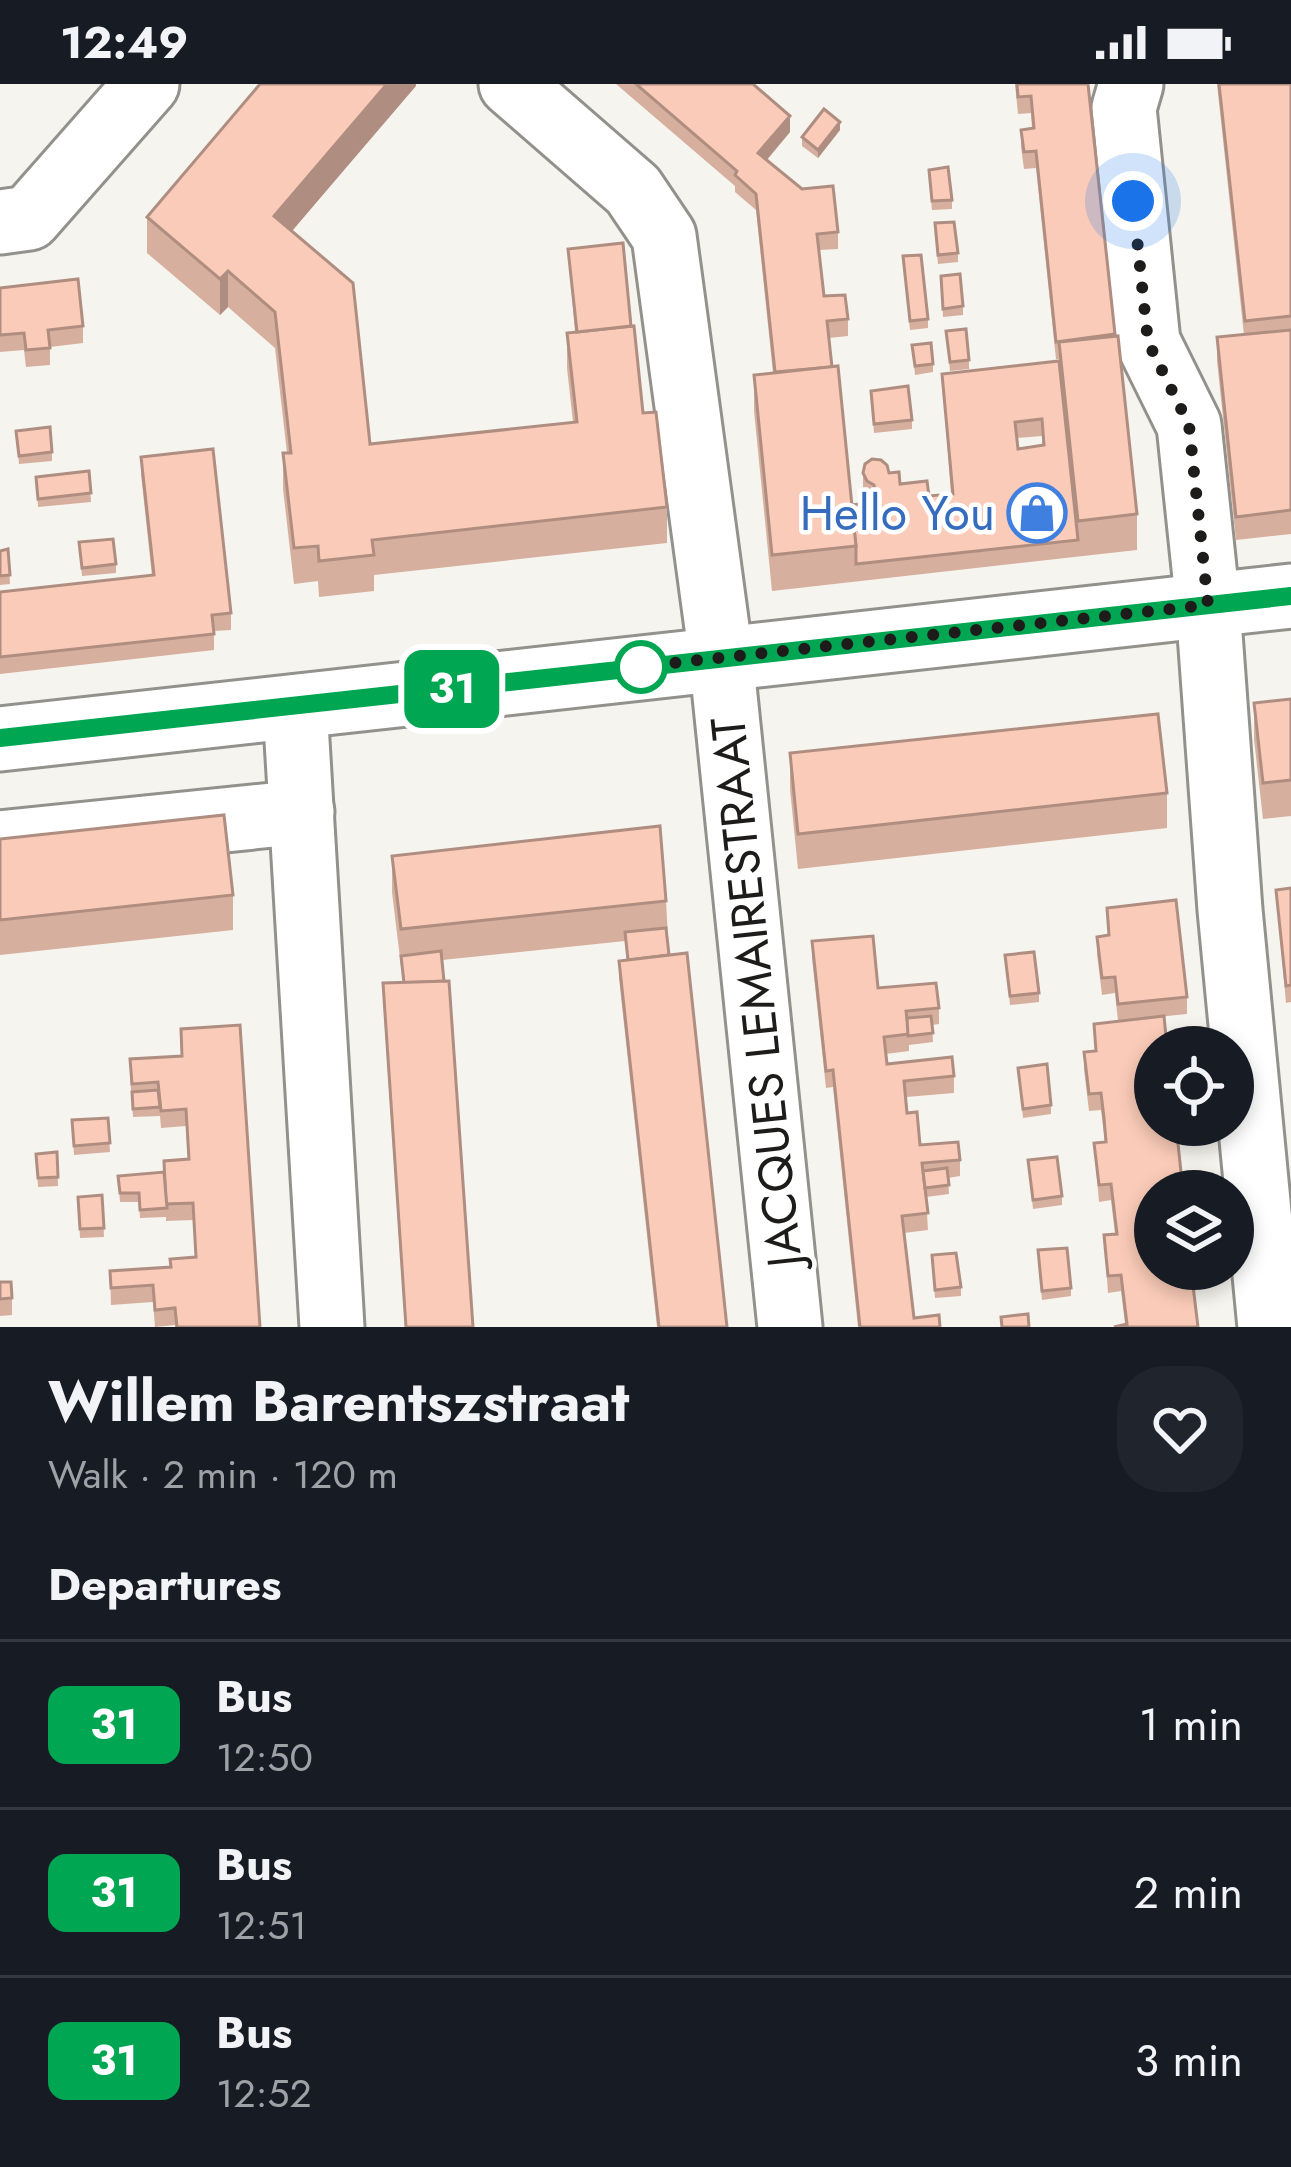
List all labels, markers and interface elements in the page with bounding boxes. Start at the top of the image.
text: 12:49 [60,10,188,75]
your location [1103,171,1163,231]
place label: Hello You [800,479,995,548]
shop icon: Hello You [1006,482,1068,544]
unlabelled marker [616,642,666,692]
line badge: 31 [398,650,506,728]
text: 31 [428,658,476,719]
street label: JACQUES LEMAIRESTRAAT [693,714,820,1276]
map controls [1134,1026,1254,1290]
button: locate [1134,1026,1254,1146]
button: layers [1134,1170,1254,1290]
text: Willem Barentszstraat [48,1360,629,1442]
button: heart [1117,1366,1243,1492]
text: Walk · 2 min · 120 m [48,1446,398,1503]
text: Departures [48,1552,282,1617]
text: Bus [216,1664,292,1729]
text: 1 min [1139,1692,1243,1757]
text: 31 [90,1694,138,1755]
text: 12:50 [216,1729,313,1786]
text: Bus [216,1832,292,1897]
text: 2 min [1133,1860,1243,1925]
text: 31 [90,1862,138,1923]
text: 12:51 [216,1897,307,1954]
text: Bus [216,2000,292,2065]
text: 3 min [1135,2028,1243,2093]
text: 31 [90,2030,138,2091]
text: 12:52 [216,2065,312,2122]

